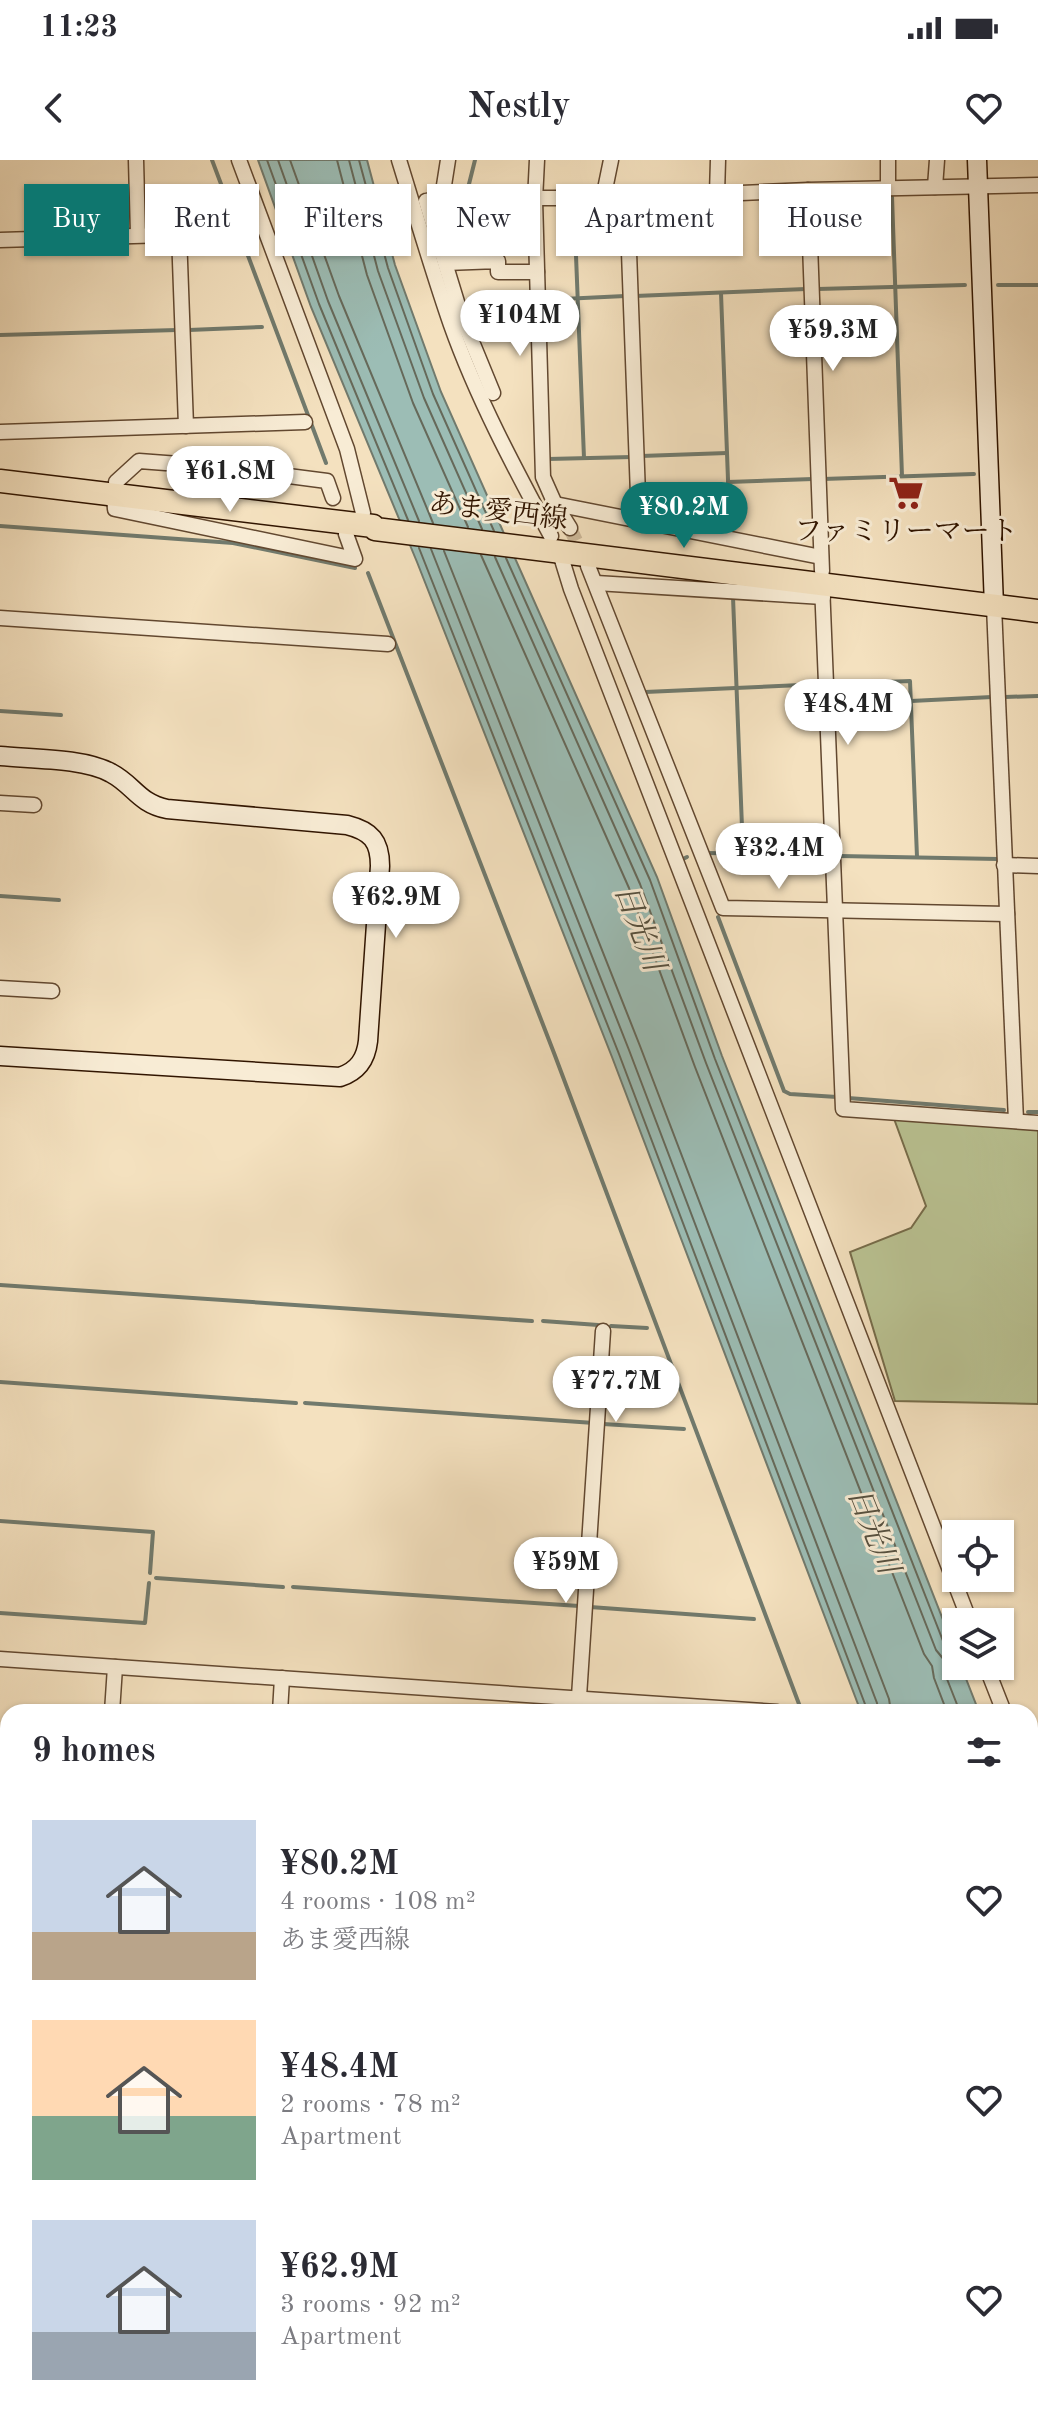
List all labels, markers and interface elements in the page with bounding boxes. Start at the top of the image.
text: 11:23 [40,13,118,43]
icon: back [32,86,76,130]
icon: heart [962,86,1006,130]
text: Nestly [467,90,571,126]
chip: Buy [24,184,129,256]
chip: Rent [145,184,259,256]
chip: Filters [275,184,411,256]
chip: New [427,184,540,256]
chip: Apartment [556,184,743,256]
chip: House [759,184,891,256]
pin: ¥104M [464,290,576,358]
text: ¥104M [478,303,562,329]
pin: ¥59.3M [768,305,898,373]
text: ¥59.3M [788,318,878,344]
pin: ¥61.8M [165,446,295,514]
text: ¥61.8M [185,459,275,485]
supermarket icon: ファミリーマート [887,474,925,512]
pin: ¥80.2M [619,482,749,550]
street label: あま愛西線 [427,488,570,535]
text: ¥80.2M [639,495,729,521]
place label: ファミリーマート [794,518,1018,547]
pin: ¥48.4M [783,679,913,747]
text: ¥48.4M [803,692,893,718]
pin: ¥32.4M [714,823,844,891]
text: ¥32.4M [734,836,824,862]
pin: ¥62.9M [331,872,461,940]
water label: 日光川 [608,880,672,978]
text: ¥62.9M [351,885,441,911]
pin: ¥77.7M [551,1356,681,1424]
text: ¥77.7M [571,1369,661,1395]
water label: 日光川 [841,1483,907,1581]
map controls [942,1520,1014,1680]
button: locate [942,1520,1014,1592]
pin: ¥59M [519,1537,613,1605]
text: ¥59M [532,1550,600,1576]
button: layers [942,1608,1014,1680]
icon: filters [962,1730,1006,1774]
text: 9 homes [32,1735,155,1769]
text: ¥80.2M [280,1848,399,1882]
icon: home [96,1852,192,1948]
icon: heart [962,1878,1006,1922]
text: 4 rooms · 108 m² [280,1889,476,1915]
text: あま愛西線 [280,1928,410,1954]
text: ¥48.4M [280,2051,399,2085]
icon: home [96,2052,192,2148]
icon: heart [962,2078,1006,2122]
text: 2 rooms · 78 m² [280,2092,461,2118]
text: Apartment [280,2124,402,2150]
text: ¥62.9M [280,2251,399,2285]
icon: home [96,2252,192,2348]
icon: heart [962,2278,1006,2322]
text: 3 rooms · 92 m² [280,2292,461,2318]
text: Apartment [280,2324,402,2350]

